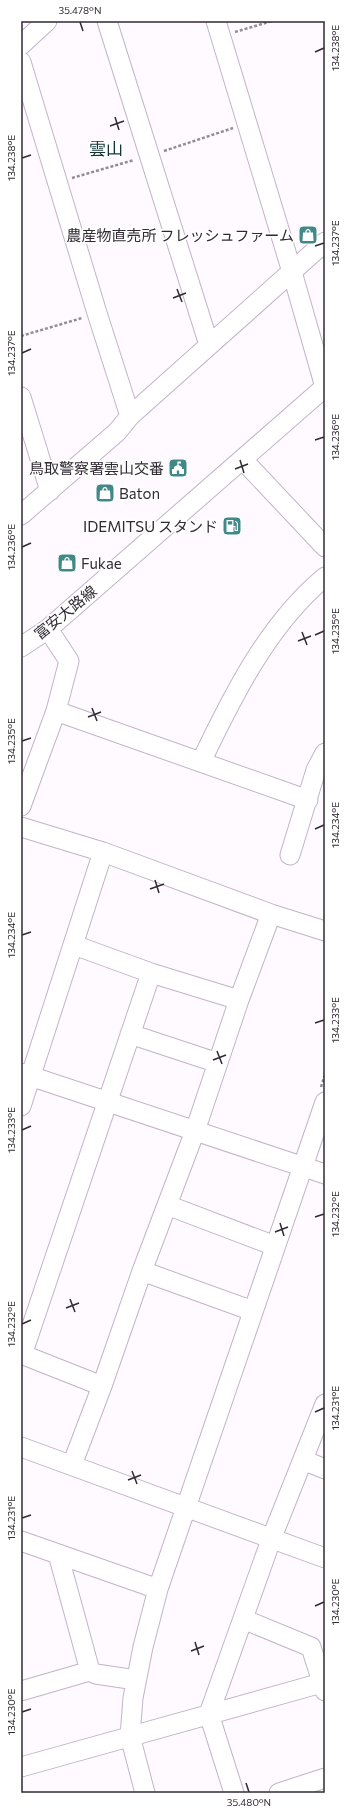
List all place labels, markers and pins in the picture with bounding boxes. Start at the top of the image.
shop icon: 農産物直売所 フレッシュファーム [297,224,319,246]
place label: 農産物直売所 フレッシュファーム [67,226,294,244]
public building icon: 鳥取警察署雲山交番 [167,457,189,479]
place label: 鳥取警察署雲山交番 [29,459,164,477]
shop icon: Baton [94,482,116,504]
place label: Baton [119,484,160,502]
fuel station icon: IDEMITSU スタンド [221,515,243,537]
place label: IDEMITSU スタンド [83,517,218,535]
shop icon: Fukae [56,552,78,574]
place label: Fukae [81,554,122,572]

